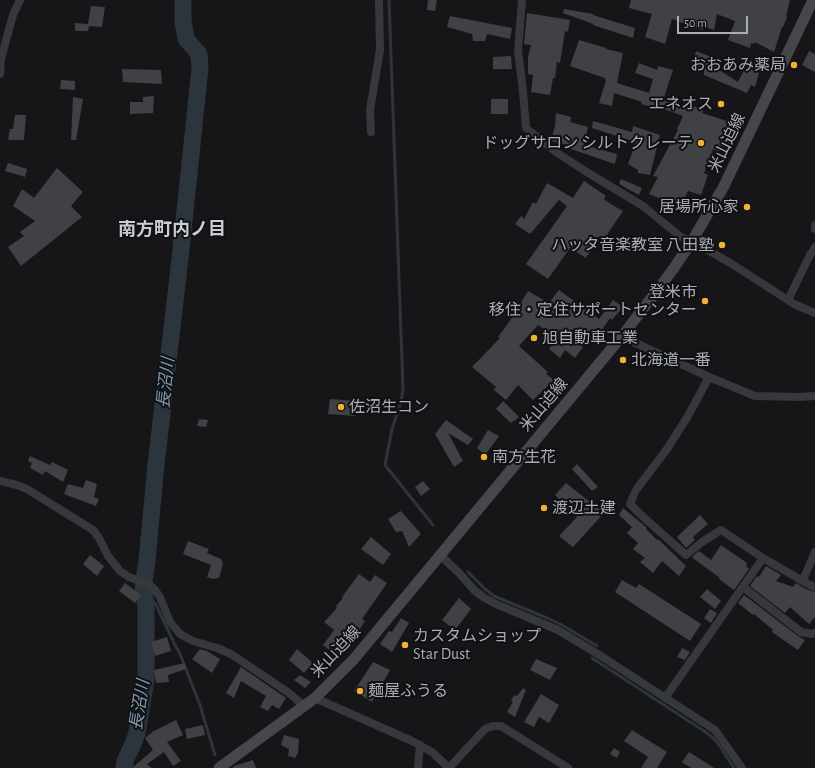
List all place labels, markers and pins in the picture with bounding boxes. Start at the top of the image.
place label: おおあみ薬局 [690,55,786,75]
marker: おおあみ薬局 [789,60,799,70]
place label: エネオス [649,94,713,114]
marker: エネオス [716,99,726,109]
place label: ドッグサロン シルトクレーテ [482,133,693,153]
marker: ドッグサロン シルトクレーテ [696,138,706,148]
place label: 居場所心家 [659,197,739,217]
marker: 居場所心家 [742,202,752,212]
place label: ハッタ音楽教室 八田塾 [551,235,714,255]
marker: ハッタ音楽教室 八田塾 [717,240,727,250]
place label: 登米市 移住・定住サポートセンター [489,282,697,320]
marker: 登米市 移住・定住サポートセンター [700,296,710,306]
place label: 旭自動車工業 [542,328,638,348]
marker: 旭自動車工業 [529,333,539,343]
place label: 北海道一番 [631,350,711,370]
marker: 北海道一番 [618,355,628,365]
place label: 佐沼生コン [349,397,429,417]
marker: 佐沼生コン [336,402,346,412]
place label: 南方生花 [492,447,556,467]
marker: 南方生花 [479,452,489,462]
place label: 渡辺土建 [552,498,616,518]
marker: 渡辺土建 [539,503,549,513]
place label: カスタムショップ Star Dust [413,626,541,664]
marker: カスタムショップ Star Dust [400,640,410,650]
place label: 麺屋ふうる [368,681,448,701]
marker: 麺屋ふうる [355,686,365,696]

